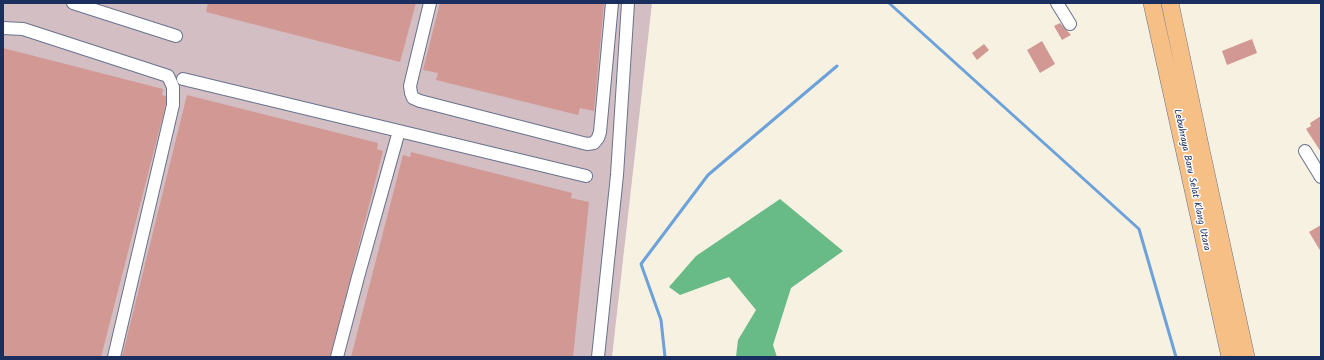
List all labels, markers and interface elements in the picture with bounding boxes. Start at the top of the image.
street label: Lebuhraya Baru Selat Klang Utara [1170,108,1212,252]

